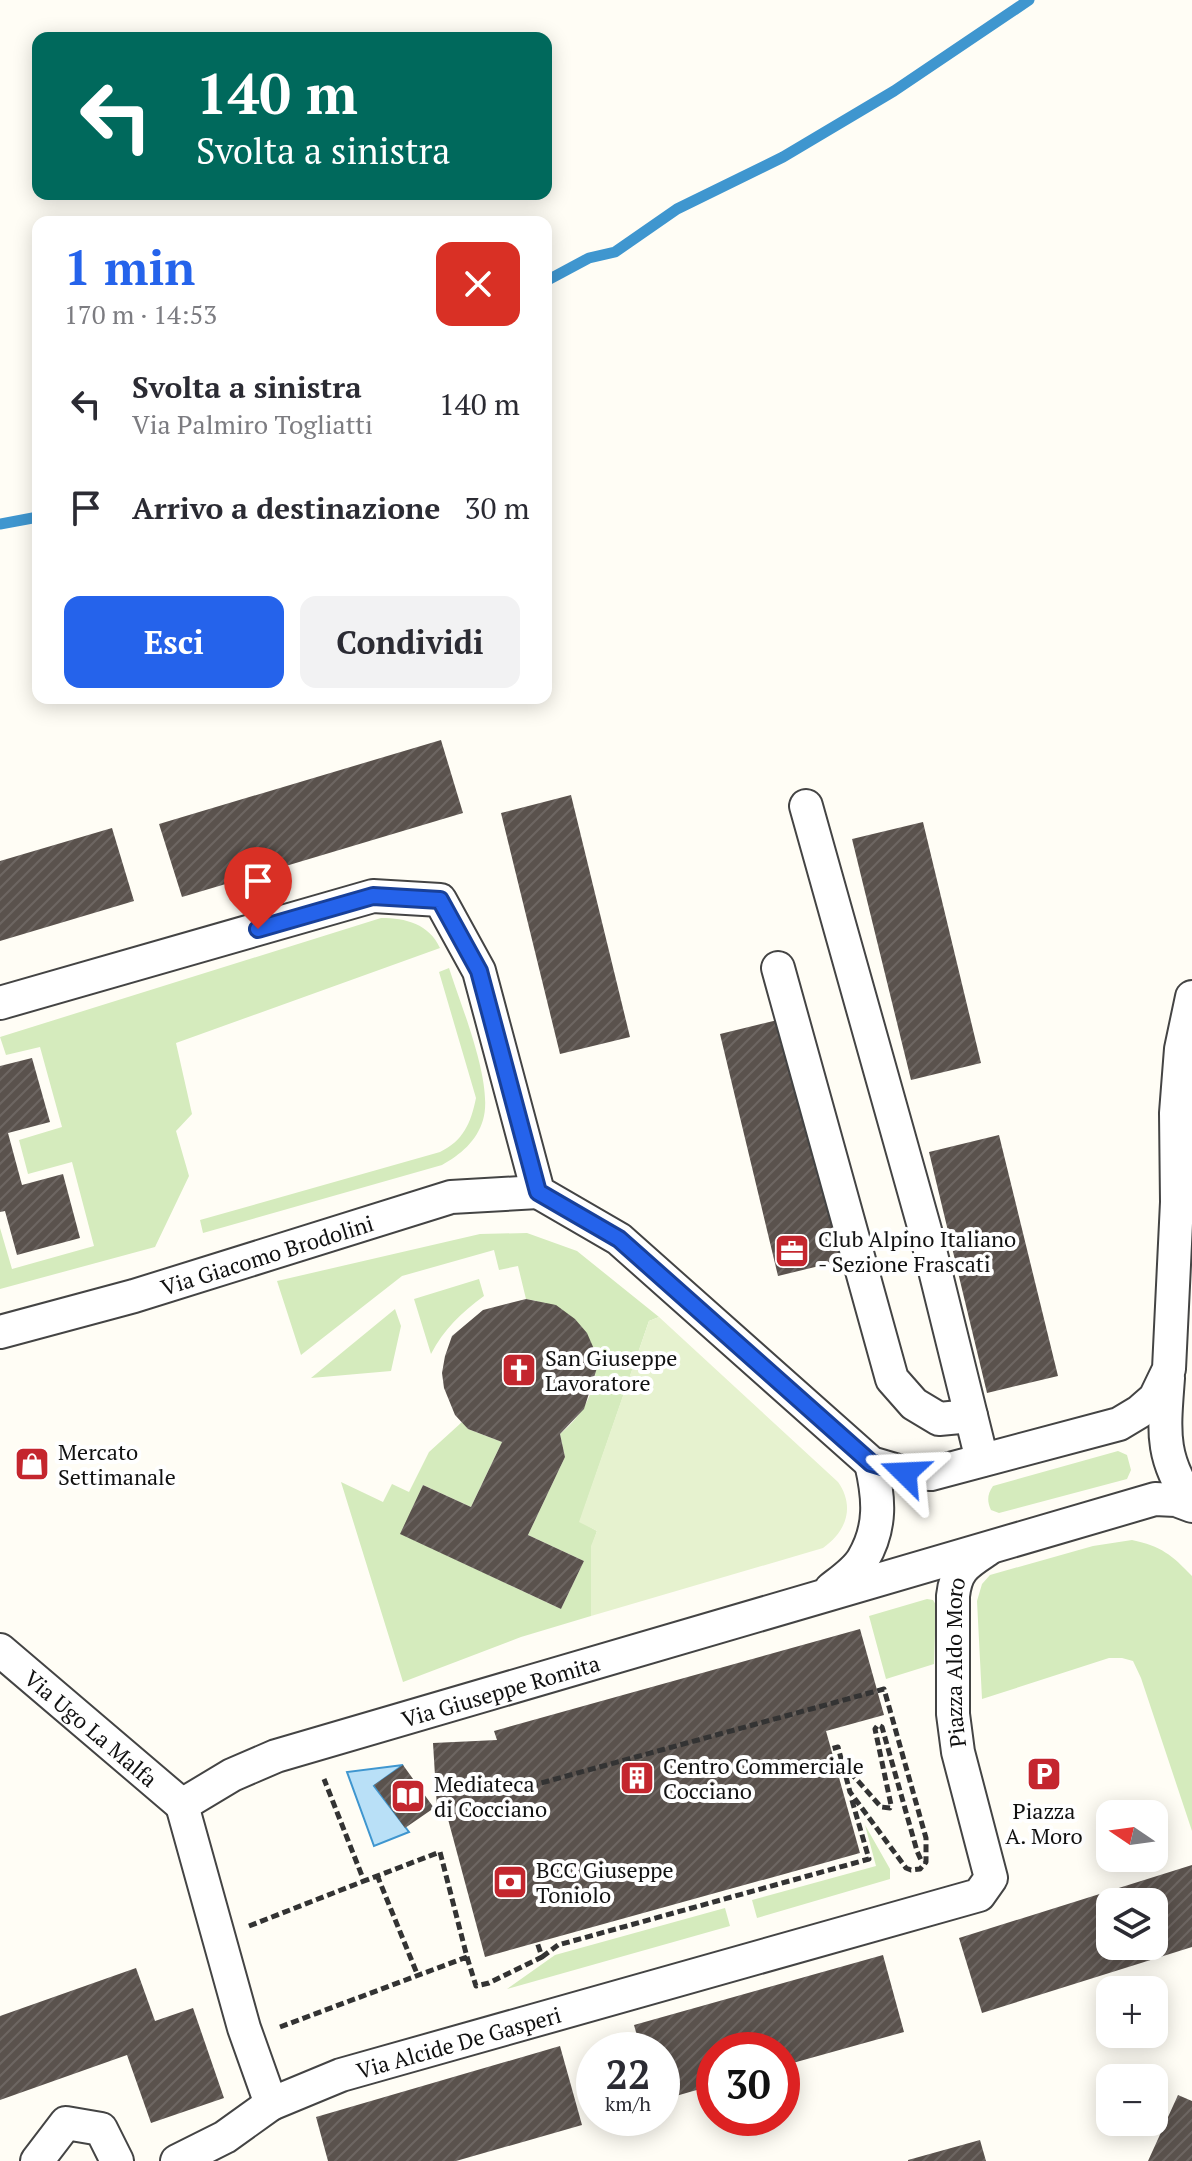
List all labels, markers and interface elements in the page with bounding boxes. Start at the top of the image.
text: 140 m [196,56,358,130]
icon: left [64,64,168,168]
text: Svolta a sinistra [196,127,450,174]
text: 1 min [64,235,195,299]
button: close [436,242,520,326]
text: 170 m · 14:53 [64,297,217,331]
text: Svolta a sinistra [132,367,362,407]
icon: left [64,382,108,426]
text: 140 m [439,384,520,424]
text: Via Palmiro Togliatti [132,407,373,441]
icon: arrive [64,486,108,530]
text: Arrivo a destinazione [132,488,440,528]
text: 30 m [464,488,530,528]
button: Esci [64,596,284,688]
button: Condividi [300,596,520,688]
pin [224,847,292,929]
icon: arrive [236,859,280,903]
street label: Via Giacomo Brodolini [157,1208,377,1301]
place label: Club Alpino Italiano - Sezione Frascati [818,1224,1016,1278]
office icon: Club Alpino Italiano - Sezione Frascati [773,1232,811,1270]
place label: San Giuseppe Lavoratore [545,1343,677,1397]
church icon: San Giuseppe Lavoratore [500,1351,538,1389]
position arrow [863,1431,947,1515]
place label: Mercato Settimanale [58,1437,176,1491]
shop icon: Mercato Settimanale [13,1445,51,1483]
street label: Piazza Aldo Moro [938,1573,972,1749]
street label: Via Giuseppe Romita [398,1648,603,1733]
street label: Via Ugo La Malfa [19,1663,164,1793]
place label: Centro Commerciale Cocciano [663,1751,864,1805]
parking icon: Piazza A. Moro [1025,1755,1063,1793]
building icon: Centro Commerciale Cocciano [618,1759,656,1797]
place label: Mediateca di Cocciano [434,1769,547,1823]
library icon: Mediateca di Cocciano [389,1777,427,1815]
place label: Piazza A. Moro [1005,1796,1083,1850]
north arrow [1096,1800,1168,1872]
map controls [1096,1800,1168,2136]
place label: BCC Giuseppe Toniolo [536,1855,674,1909]
bank icon: BCC Giuseppe Toniolo [491,1863,529,1901]
button: layers [1096,1888,1168,1960]
button: + [1096,1976,1168,2048]
street label: Via Alcide De Gasperi [353,1999,564,2084]
speed limit sign: 30 [696,2032,800,2136]
text: 22 [605,2047,651,2100]
button: − [1096,2064,1168,2136]
text: km/h [605,2090,651,2117]

